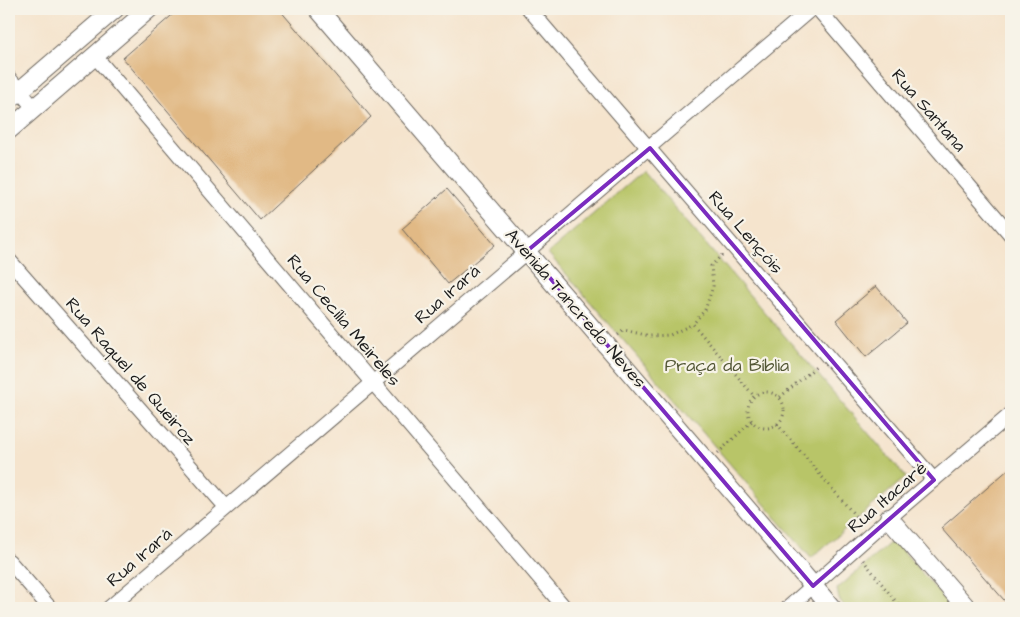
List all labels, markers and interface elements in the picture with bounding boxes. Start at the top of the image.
street label: Rua Santana [886,63,972,157]
street label: Rua Lençóis [702,185,789,279]
street label: Avenida Tancredo Neves [499,223,652,394]
street label: Rua Cecília Meireles [281,249,406,392]
street label: Rua Irará [409,259,485,330]
street label: Rua Raquel de Queiroz [59,292,202,451]
park label: Praça da Bíblia [665,353,789,378]
street label: Rua Itacaré [842,456,933,539]
street label: Rua Irará [101,522,177,593]

